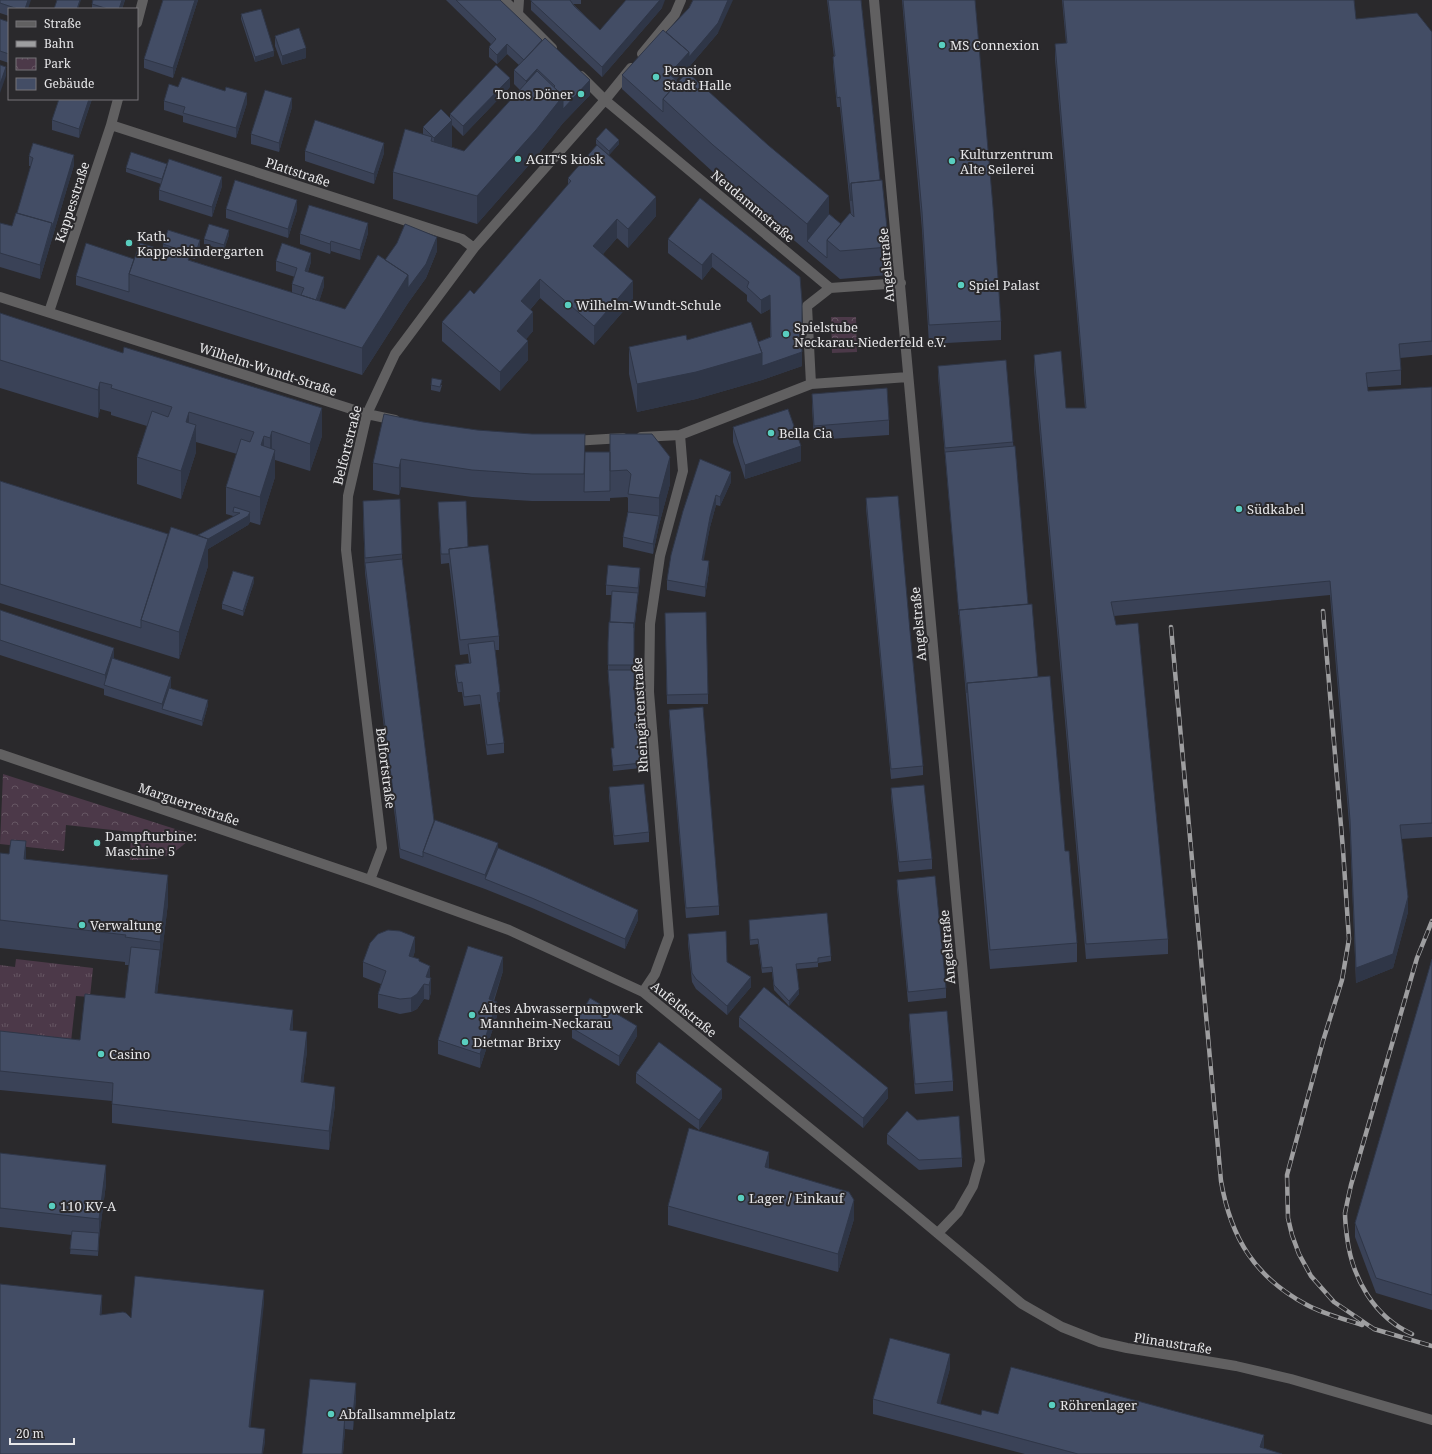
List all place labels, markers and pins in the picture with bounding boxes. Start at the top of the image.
place label: MS Connexion [950,36,1040,54]
marker: MS Connexion [937,40,947,50]
place label: Pension Stadt Halle [664,61,732,94]
marker: Pension Stadt Halle [651,72,661,82]
place label: Tonos Döner [495,85,573,103]
marker: Tonos Döner [576,89,586,99]
place label: Kulturzentrum Alte Seilerei [960,145,1053,178]
place label: AGIT‘S kiosk [526,150,604,168]
marker: AGIT‘S kiosk [513,154,523,164]
marker: Kulturzentrum Alte Seilerei [947,156,957,166]
place label: Kath. Kappeskindergarten [137,227,264,260]
marker: Kath. Kappeskindergarten [124,238,134,248]
place label: Spiel Palast [969,276,1040,294]
marker: Spiel Palast [956,280,966,290]
place label: Wilhelm-Wundt-Schule [576,296,721,314]
marker: Wilhelm-Wundt-Schule [563,300,573,310]
place label: Spielstube Neckarau-Niederfeld e.V. [794,318,946,351]
marker: Spielstube Neckarau-Niederfeld e.V. [781,329,791,339]
place label: Bella Cia [779,424,833,442]
marker: Bella Cia [766,428,776,438]
place label: Südkabel [1247,500,1304,518]
marker: Südkabel [1234,504,1244,514]
place label: Dampfturbine: Maschine 5 [105,827,197,860]
marker: Dampfturbine: Maschine 5 [92,838,102,848]
place label: Verwaltung [90,916,162,934]
marker: Verwaltung [77,920,87,930]
place label: Altes Abwasserpumpwerk Mannheim-Neckarau [480,999,643,1032]
marker: Altes Abwasserpumpwerk Mannheim-Neckarau [467,1010,477,1020]
place label: Dietmar Brixy [473,1033,562,1051]
marker: Dietmar Brixy [460,1037,470,1047]
place label: Casino [109,1045,150,1063]
marker: Casino [96,1049,106,1059]
place label: Lager / Einkauf [749,1189,845,1207]
marker: Lager / Einkauf [736,1193,746,1203]
place label: 110 KV-A [60,1197,117,1215]
marker: 110 KV-A [47,1201,57,1211]
place label: Röhrenlager [1060,1396,1137,1414]
marker: Röhrenlager [1047,1400,1057,1410]
place label: Abfallsammelplatz [339,1405,456,1423]
marker: Abfallsammelplatz [326,1409,336,1419]

